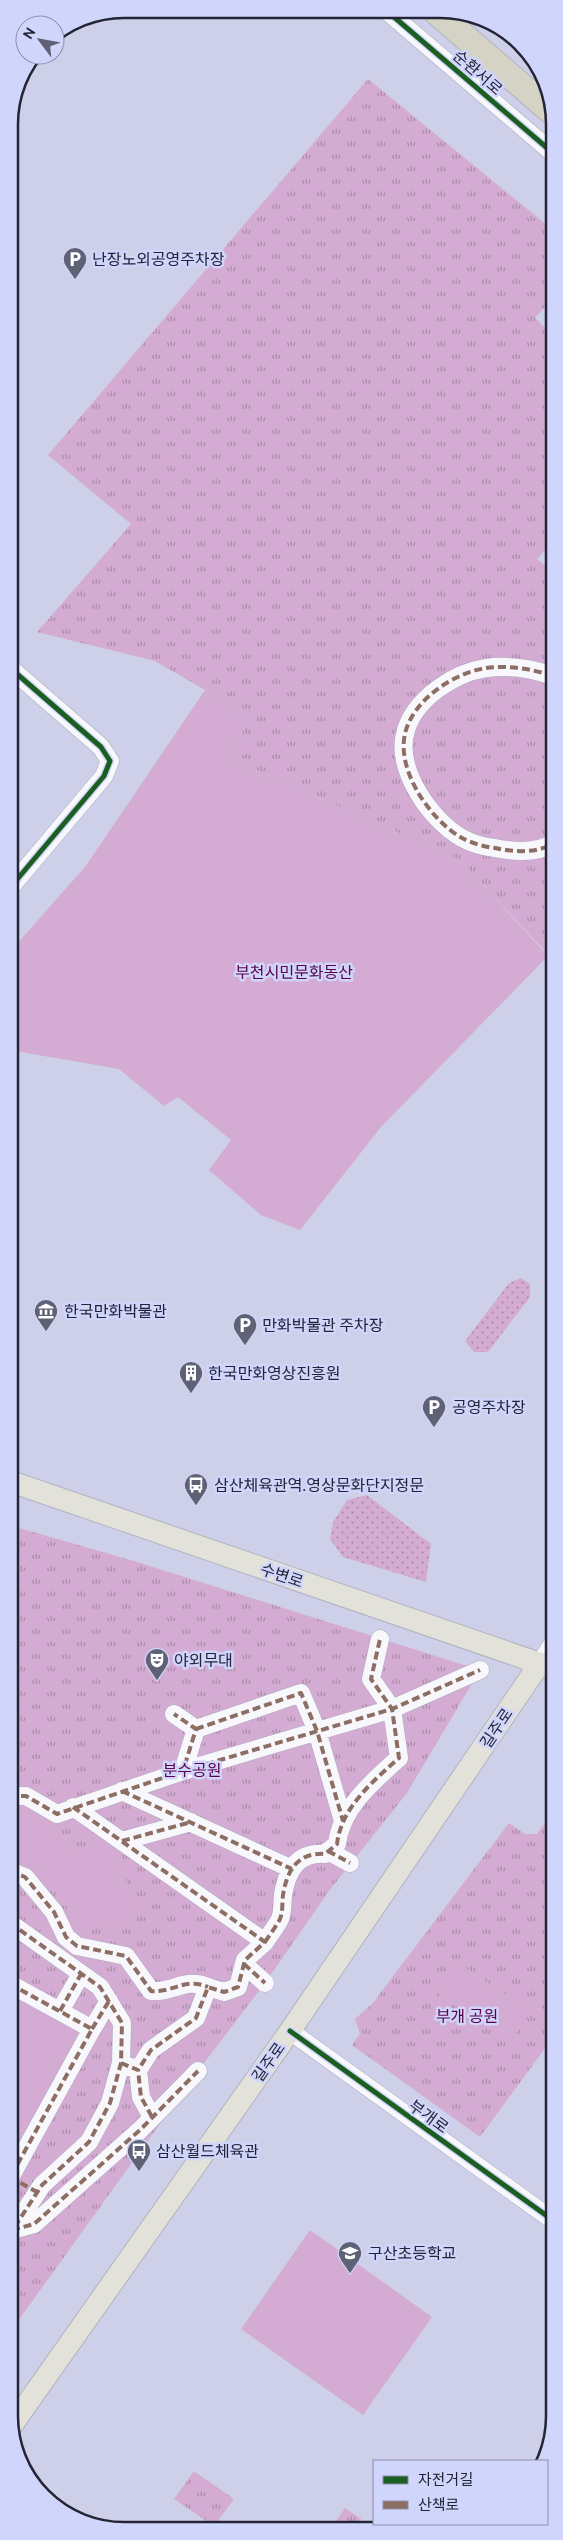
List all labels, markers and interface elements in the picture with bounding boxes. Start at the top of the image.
north arrow [15,15,65,65]
text: N [19,24,39,42]
street label: 순환서로 [450,46,506,98]
parking icon: 난장노외공영주차장 [62,246,88,280]
place label: 난장노외공영주차장 [92,250,225,268]
park label: 부천시민문화동산 [235,963,353,981]
museum icon: 한국만화박물관 [33,1298,59,1332]
place label: 한국만화박물관 [64,1302,167,1320]
parking icon: 만화박물관 주차장 [232,1312,258,1346]
place label: 만화박물관 주차장 [262,1316,384,1334]
building icon: 한국만화영상진흥원 [178,1360,204,1394]
place label: 한국만화영상진흥원 [208,1364,340,1382]
parking icon: 공영주차장 [421,1394,447,1428]
place label: 공영주차장 [452,1398,526,1416]
bus stop icon: 삼산체육관역.영상문화단지정문 [183,1472,209,1506]
place label: 삼산체육관역.영상문화단지정문 [214,1476,424,1494]
street label: 수변로 [258,1559,306,1591]
theatre icon: 야외무대 [144,1647,170,1681]
place label: 야외무대 [174,1651,233,1669]
street label: 길주로 [476,1704,516,1751]
park label: 분수공원 [163,1761,221,1779]
park label: 부개 공원 [436,2007,498,2025]
street label: 길주로 [248,2039,288,2085]
street label: 부개로 [406,2096,452,2136]
bus stop icon: 삼산월드체육관 [126,2138,152,2172]
place label: 삼산월드체육관 [156,2142,259,2160]
school or university icon: 구산초등학교 [337,2240,363,2274]
place label: 구산초등학교 [368,2244,456,2262]
legend [373,2460,548,2525]
text: 자전거길 [418,2471,473,2488]
text: 산책로 [418,2496,459,2513]

